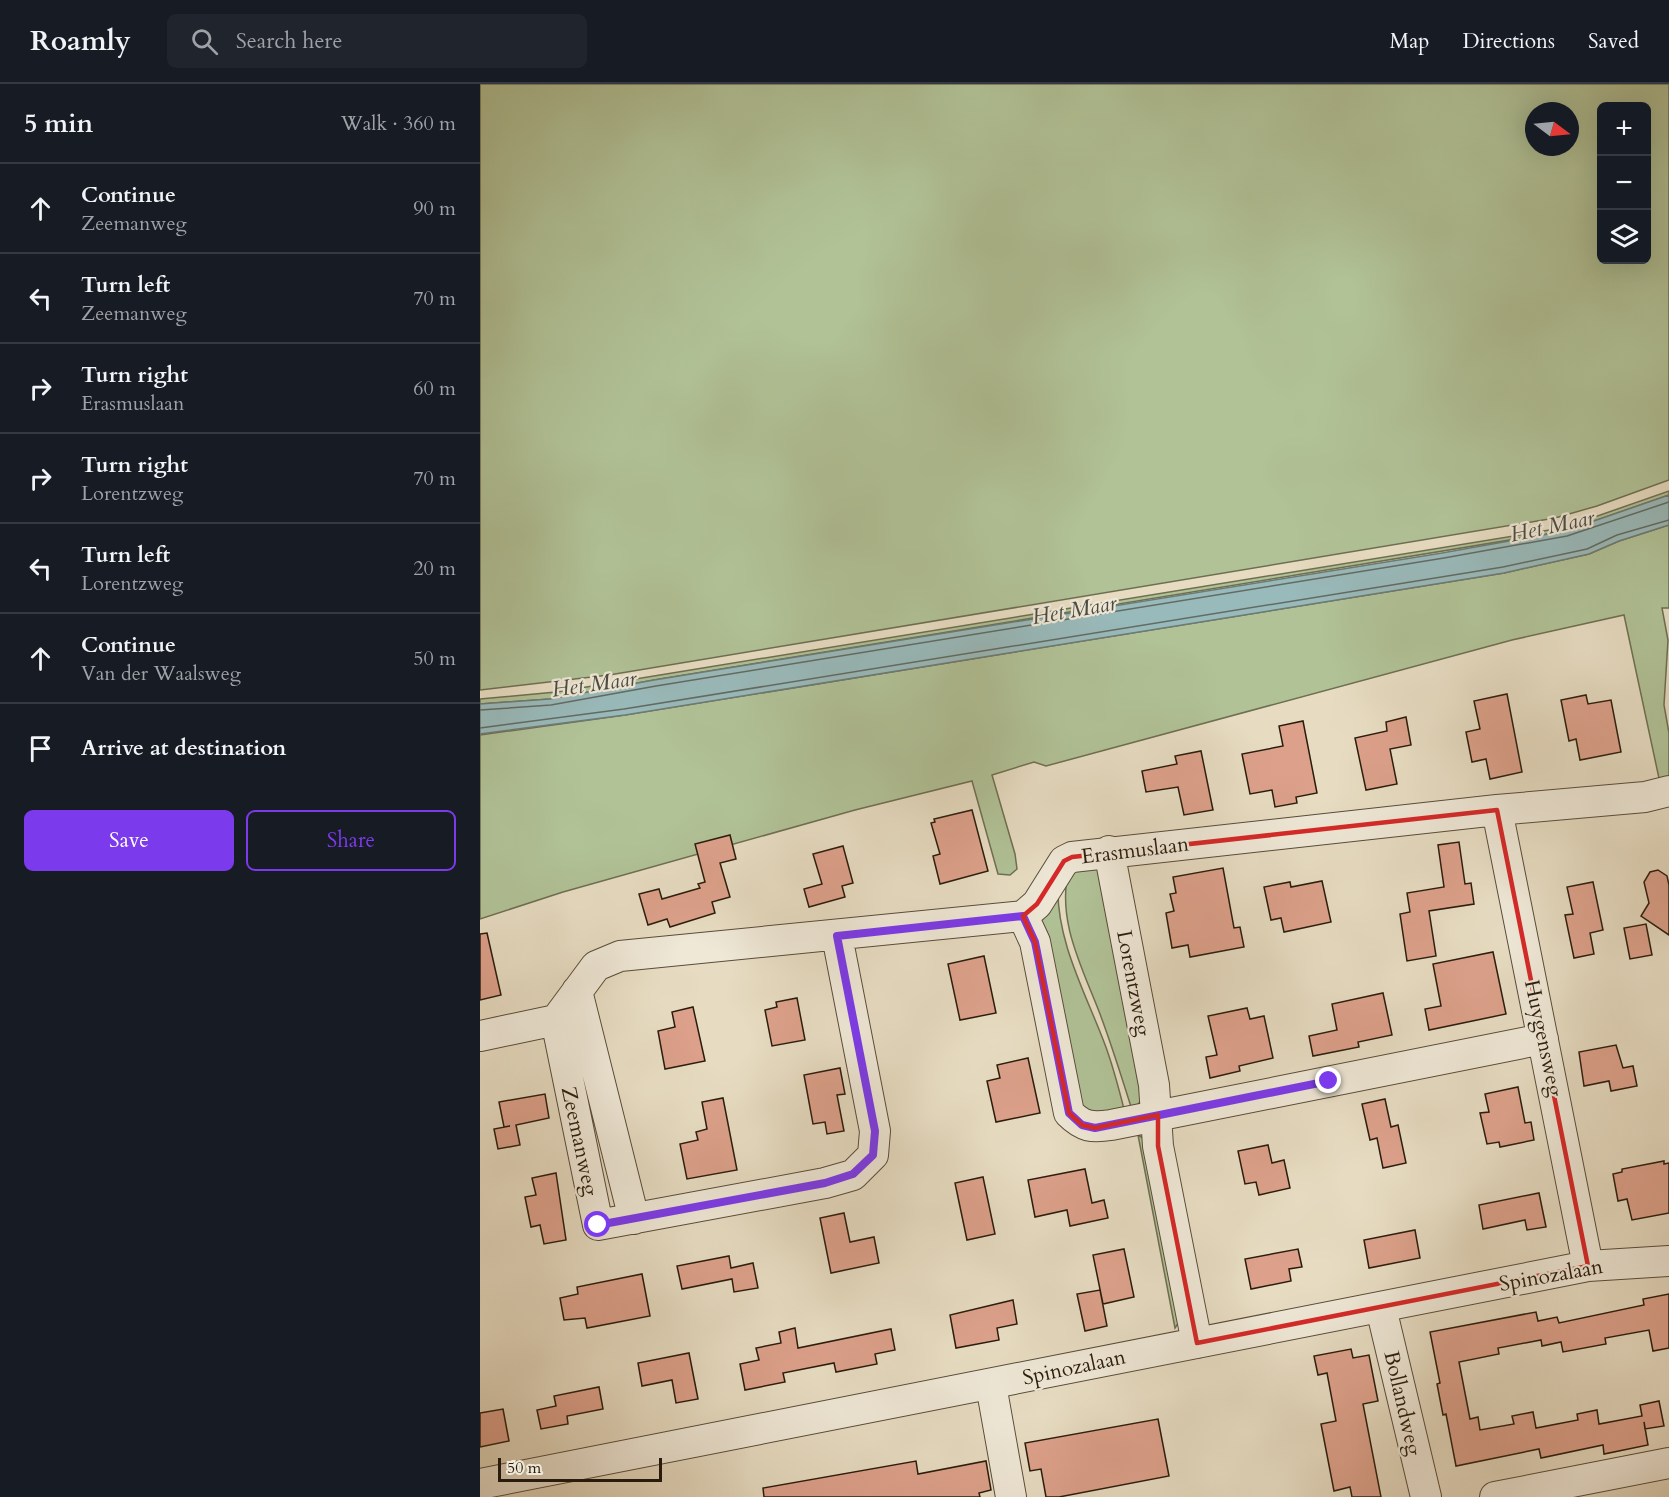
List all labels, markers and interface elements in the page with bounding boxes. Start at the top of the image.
search box [167,14,587,68]
text: Roamly [30,22,131,60]
icon: search [188,25,221,58]
text: Search here [236,26,342,56]
text: Map [1389,27,1429,56]
text: Directions [1462,27,1555,56]
text: Saved [1588,27,1639,56]
north arrow [1525,102,1579,156]
map controls [1597,102,1651,264]
button: + [1597,102,1651,156]
text: 5 min [24,106,93,141]
text: Walk · 360 m [341,110,456,137]
button: − [1597,156,1651,210]
text: Continue [81,180,176,210]
icon: ahead [24,192,57,225]
text: 90 m [413,195,456,222]
text: Zeemanweg [81,210,187,237]
button: layers [1597,210,1651,264]
text: Turn left [81,270,170,300]
icon: left [24,282,57,315]
text: 70 m [413,285,456,312]
text: Zeemanweg [81,300,187,327]
text: Turn right [81,360,188,390]
icon: right [24,372,57,405]
text: 60 m [413,375,456,402]
text: Erasmuslaan [81,390,184,417]
text: Turn right [81,450,188,480]
icon: right [24,462,57,495]
text: 70 m [413,465,456,492]
text: Lorentzweg [81,480,183,507]
water label: Het Maar [1507,502,1598,550]
text: Turn left [81,540,170,570]
icon: left [24,552,57,585]
text: 20 m [413,555,456,582]
text: Lorentzweg [81,570,183,597]
water label: Het Maar [1029,588,1120,632]
text: Continue [81,630,176,660]
icon: ahead [24,642,57,675]
text: 50 m [413,645,456,672]
text: Van der Waalsweg [81,660,241,687]
water label: Het Maar [550,663,639,705]
icon: arrive [24,732,57,765]
text: Arrive at destination [81,733,286,763]
button: Save [24,810,234,871]
button: Share [246,810,456,871]
street label: Erasmuslaan [1079,829,1191,871]
street label: Lorentzweg [1109,928,1158,1039]
street label: Huygensweg [1517,977,1570,1099]
route end [1315,1067,1341,1093]
street label: Zeemanweg [554,1084,605,1199]
route start [584,1211,610,1237]
street label: Spinozalaan [1497,1252,1605,1299]
street label: Spinozalaan [1020,1342,1128,1393]
street label: Bollandweg [1376,1348,1429,1459]
scale bar [498,1455,662,1482]
text: 50 m [507,1457,541,1479]

